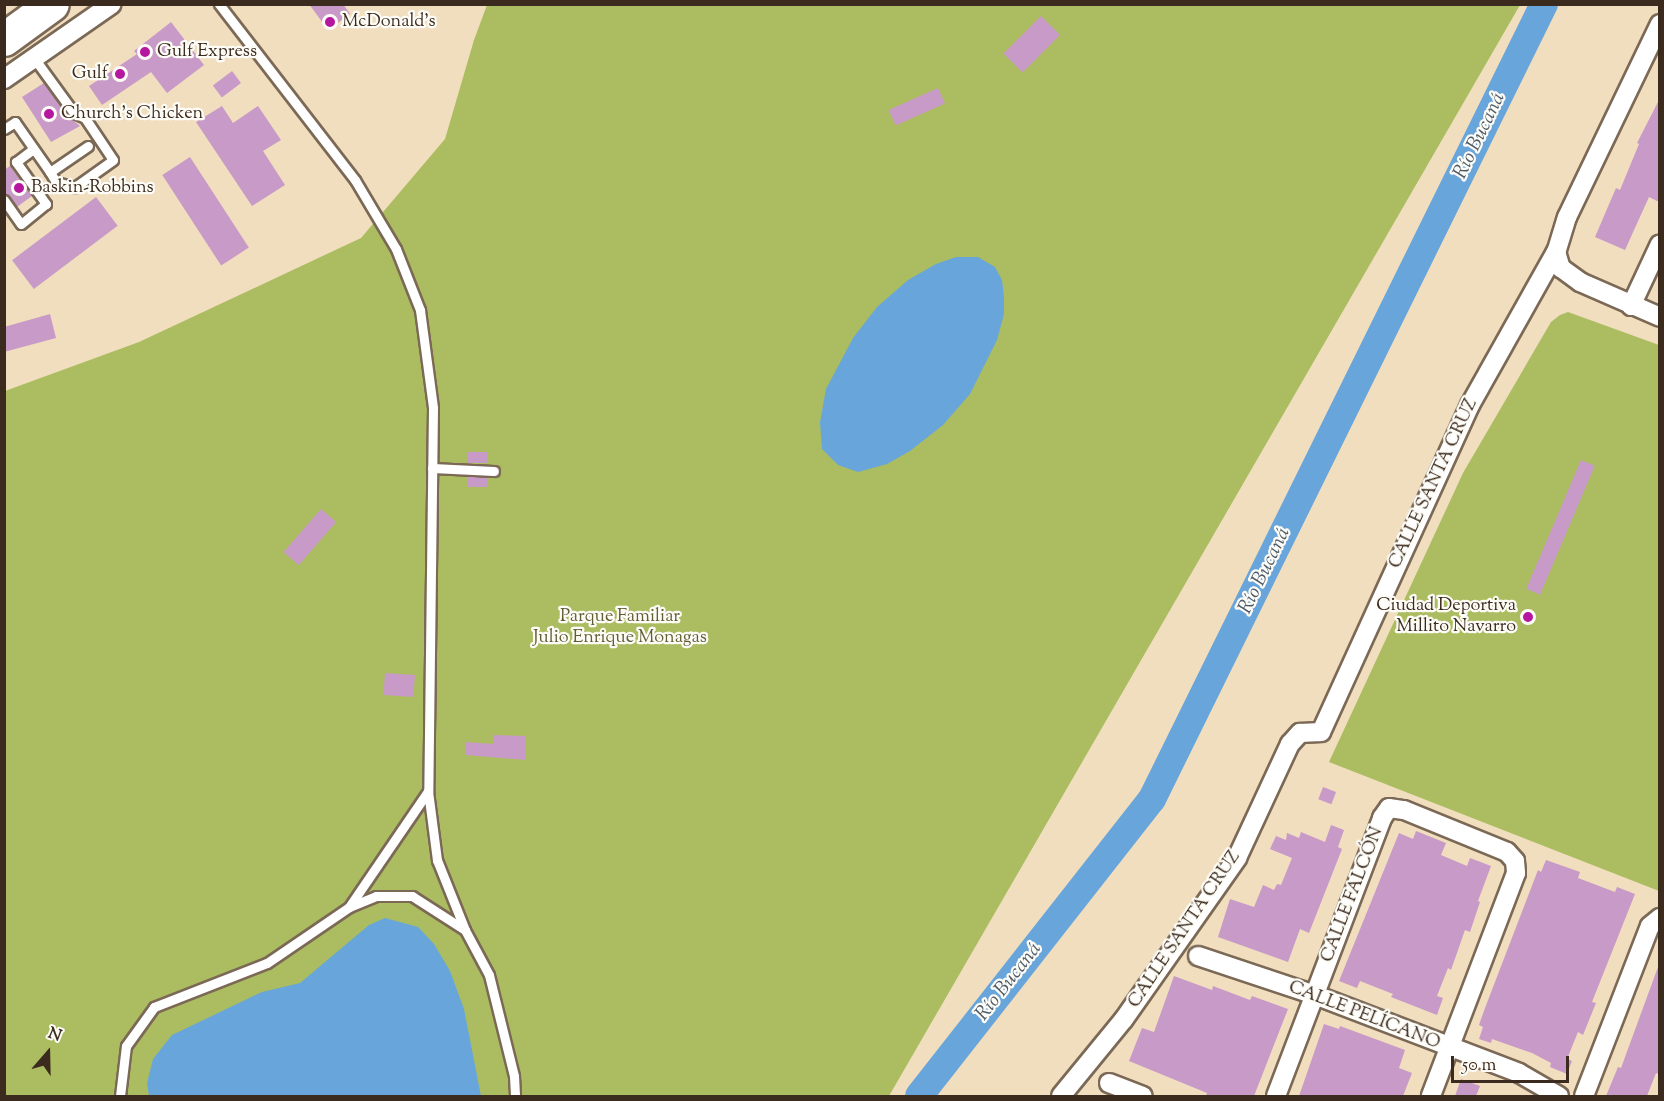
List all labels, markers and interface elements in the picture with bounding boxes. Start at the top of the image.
place label: McDonald's [342,11,436,33]
marker: McDonald's [323,15,337,29]
place label: Gulf Express [157,41,257,63]
marker: Gulf Express [138,45,152,59]
place label: Gulf [72,63,108,85]
marker: Gulf [113,67,127,81]
water label: Río Bucaná [1449,89,1511,183]
place label: Church's Chicken [61,103,203,125]
marker: Church's Chicken [42,107,56,121]
place label: Baskin-Robbins [31,177,154,199]
marker: Baskin-Robbins [12,181,26,195]
street label: CALLE SANTA CRUZ [1385,396,1483,572]
water label: Río Bucaná [1234,524,1296,618]
place label: Ciudad Deportiva Millito Navarro [1376,596,1516,638]
park label: Parque Familiar Julio Enrique Monagas [533,607,707,650]
marker: Ciudad Deportiva Millito Navarro [1521,610,1535,624]
street label: CALLE FALCÓN [1317,824,1389,966]
street label: CALLE SANTA CRUZ [1124,847,1246,1013]
water label: Río Bucaná [971,938,1047,1026]
street label: CALLE PELÍCANO [1285,977,1443,1055]
north arrow [18,1023,78,1083]
text: N [44,1023,64,1049]
scale bar [1454,1044,1572,1082]
text: 50 m [1462,1053,1496,1079]

